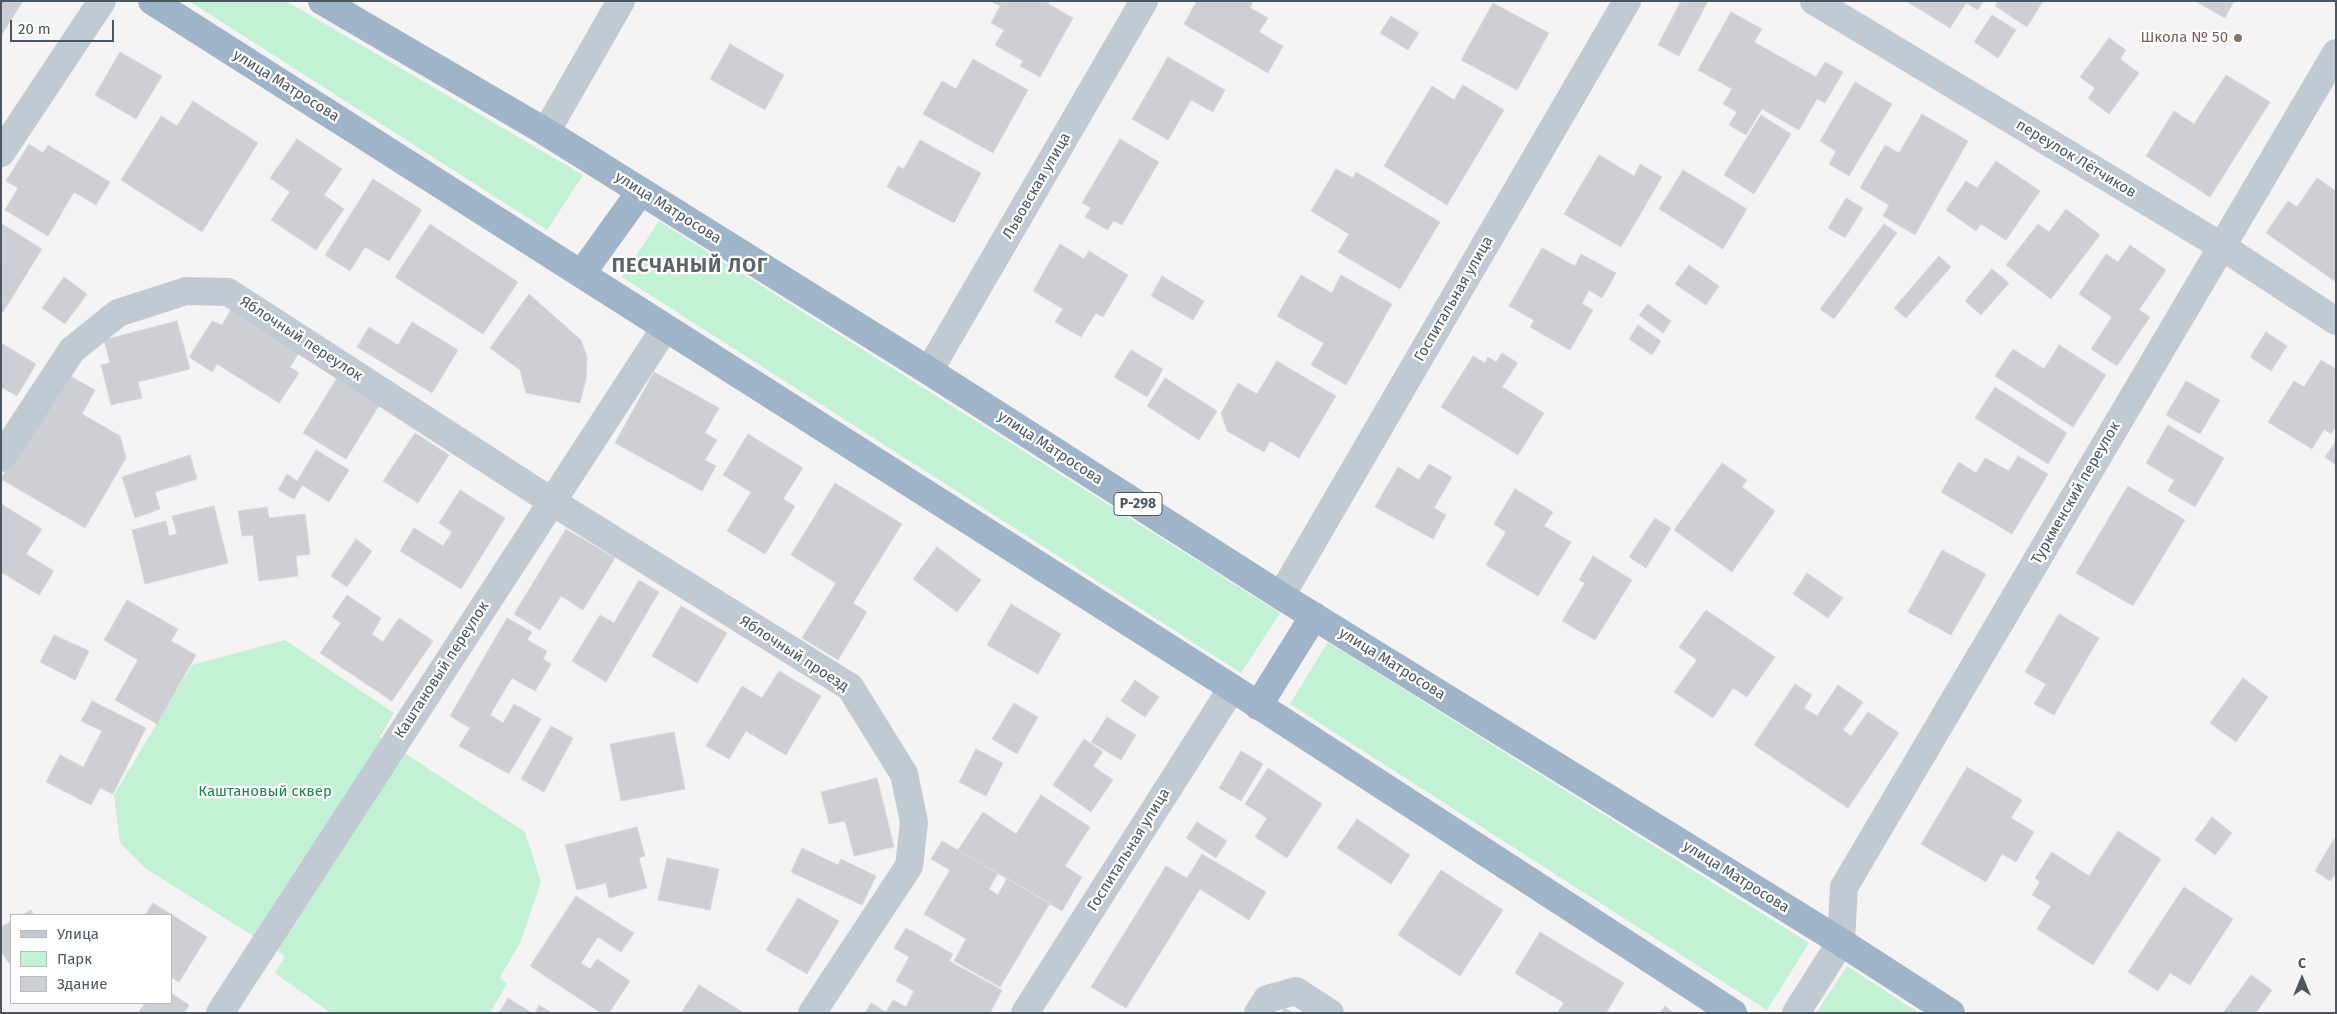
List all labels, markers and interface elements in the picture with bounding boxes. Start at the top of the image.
scale bar [12,10,116,42]
text: 20 m [18,20,51,38]
place label: Школа № 50 [2140,29,2228,47]
marker: Школа № 50 [2232,32,2244,44]
street label: улица Матросова [230,46,342,126]
street label: переулок Лётчиков [2013,116,2139,202]
street label: Львовская улица [999,129,1075,243]
street label: улица Матросова [612,168,724,248]
street label: Госпитальная улица [1411,233,1497,365]
district label: ПЕСЧАНЫЙ ЛОГ [610,254,770,278]
street label: Яблочный переулок [236,293,366,385]
street label: улица Матросова [994,407,1106,489]
street label: Туркменский переулок [2028,418,2124,568]
road number: Р-298 [1114,492,1162,516]
street label: Каштановый переулок [391,598,493,742]
street label: Яблочный проезд [736,612,852,696]
street label: улица Матросова [1336,624,1448,704]
park label: Каштановый сквер [198,783,332,801]
street label: Госпитальная улица [1084,785,1174,915]
street label: улица Матросова [1680,837,1792,917]
legend [10,914,172,1004]
text: Улица [57,925,99,943]
text: Парк [57,950,92,968]
north arrow [2277,954,2327,1004]
text: С [2298,955,2306,972]
text: Здание [57,975,107,993]

